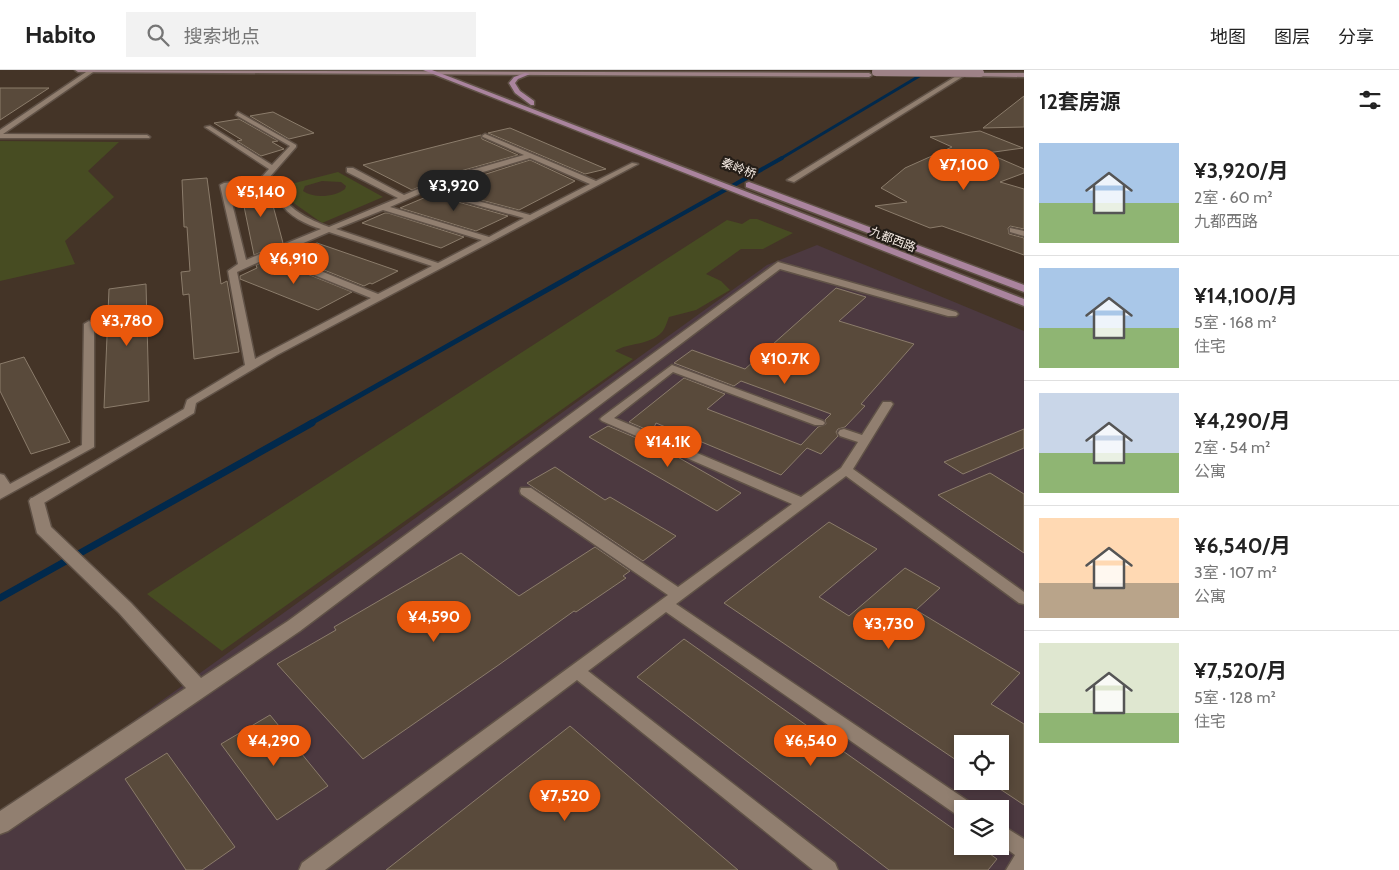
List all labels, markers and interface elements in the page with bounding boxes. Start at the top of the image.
search box [126,12,476,57]
text: Habito [25,20,96,49]
icon: search [144,21,172,49]
text: 搜索地点 [184,25,260,48]
text: 地图 [1210,26,1246,48]
text: 图层 [1274,26,1310,48]
text: 分享 [1338,26,1374,48]
icon: filters [1356,86,1384,114]
text: 12套房源 [1039,89,1121,114]
pin: ¥7,100 [923,148,1005,191]
street label: 秦岭桥 [720,155,758,181]
text: ¥7,100 [939,155,989,174]
text: ¥3,920/月 [1194,158,1289,183]
icon: home [1079,163,1139,223]
pin: ¥3,920 [413,170,495,212]
pin: ¥5,140 [220,176,302,218]
text: ¥3,920 [429,176,479,195]
text: ¥5,140 [237,182,285,201]
text: 2室 · 60 m² [1194,188,1273,207]
text: 九都西路 [1194,212,1258,231]
street label: 九都西路 [868,223,918,255]
pin: ¥6,910 [253,242,335,285]
text: ¥6,910 [270,249,318,268]
text: ¥14,100/月 [1194,283,1298,308]
icon: home [1079,288,1139,348]
pin: ¥3,780 [86,304,168,347]
text: ¥3,780 [101,311,153,330]
text: 5室 · 168 m² [1194,313,1277,332]
text: 住宅 [1194,337,1226,356]
pin: ¥10.7K [744,342,826,385]
text: ¥10.7K [761,349,809,368]
text: ¥4,290/月 [1194,408,1291,433]
icon: home [1079,413,1139,473]
pin: ¥14.1K [627,426,709,468]
text: ¥14.1K [646,432,690,451]
text: 2室 · 54 m² [1194,438,1270,457]
text: 公寓 [1194,462,1226,481]
text: ¥6,540/月 [1194,533,1291,558]
icon: home [1079,538,1139,598]
text: 3室 · 107 m² [1194,563,1277,582]
text: 公寓 [1194,587,1226,606]
pin: ¥4,590 [393,600,475,643]
text: ¥4,590 [408,607,460,626]
pin: ¥3,730 [848,608,930,650]
text: ¥3,730 [864,614,914,633]
text: ¥7,520/月 [1194,658,1287,683]
icon: home [1079,663,1139,723]
text: 5室 · 128 m² [1194,688,1276,707]
text: 住宅 [1194,712,1226,731]
pin: ¥4,290 [233,724,315,767]
pin: ¥6,540 [770,724,852,767]
text: ¥4,290 [248,731,300,750]
text: ¥6,540 [785,731,837,750]
map controls [954,735,1009,855]
button: locate [954,735,1009,790]
pin: ¥7,520 [524,780,606,822]
text: ¥7,520 [540,786,590,805]
button: layers [954,800,1009,855]

